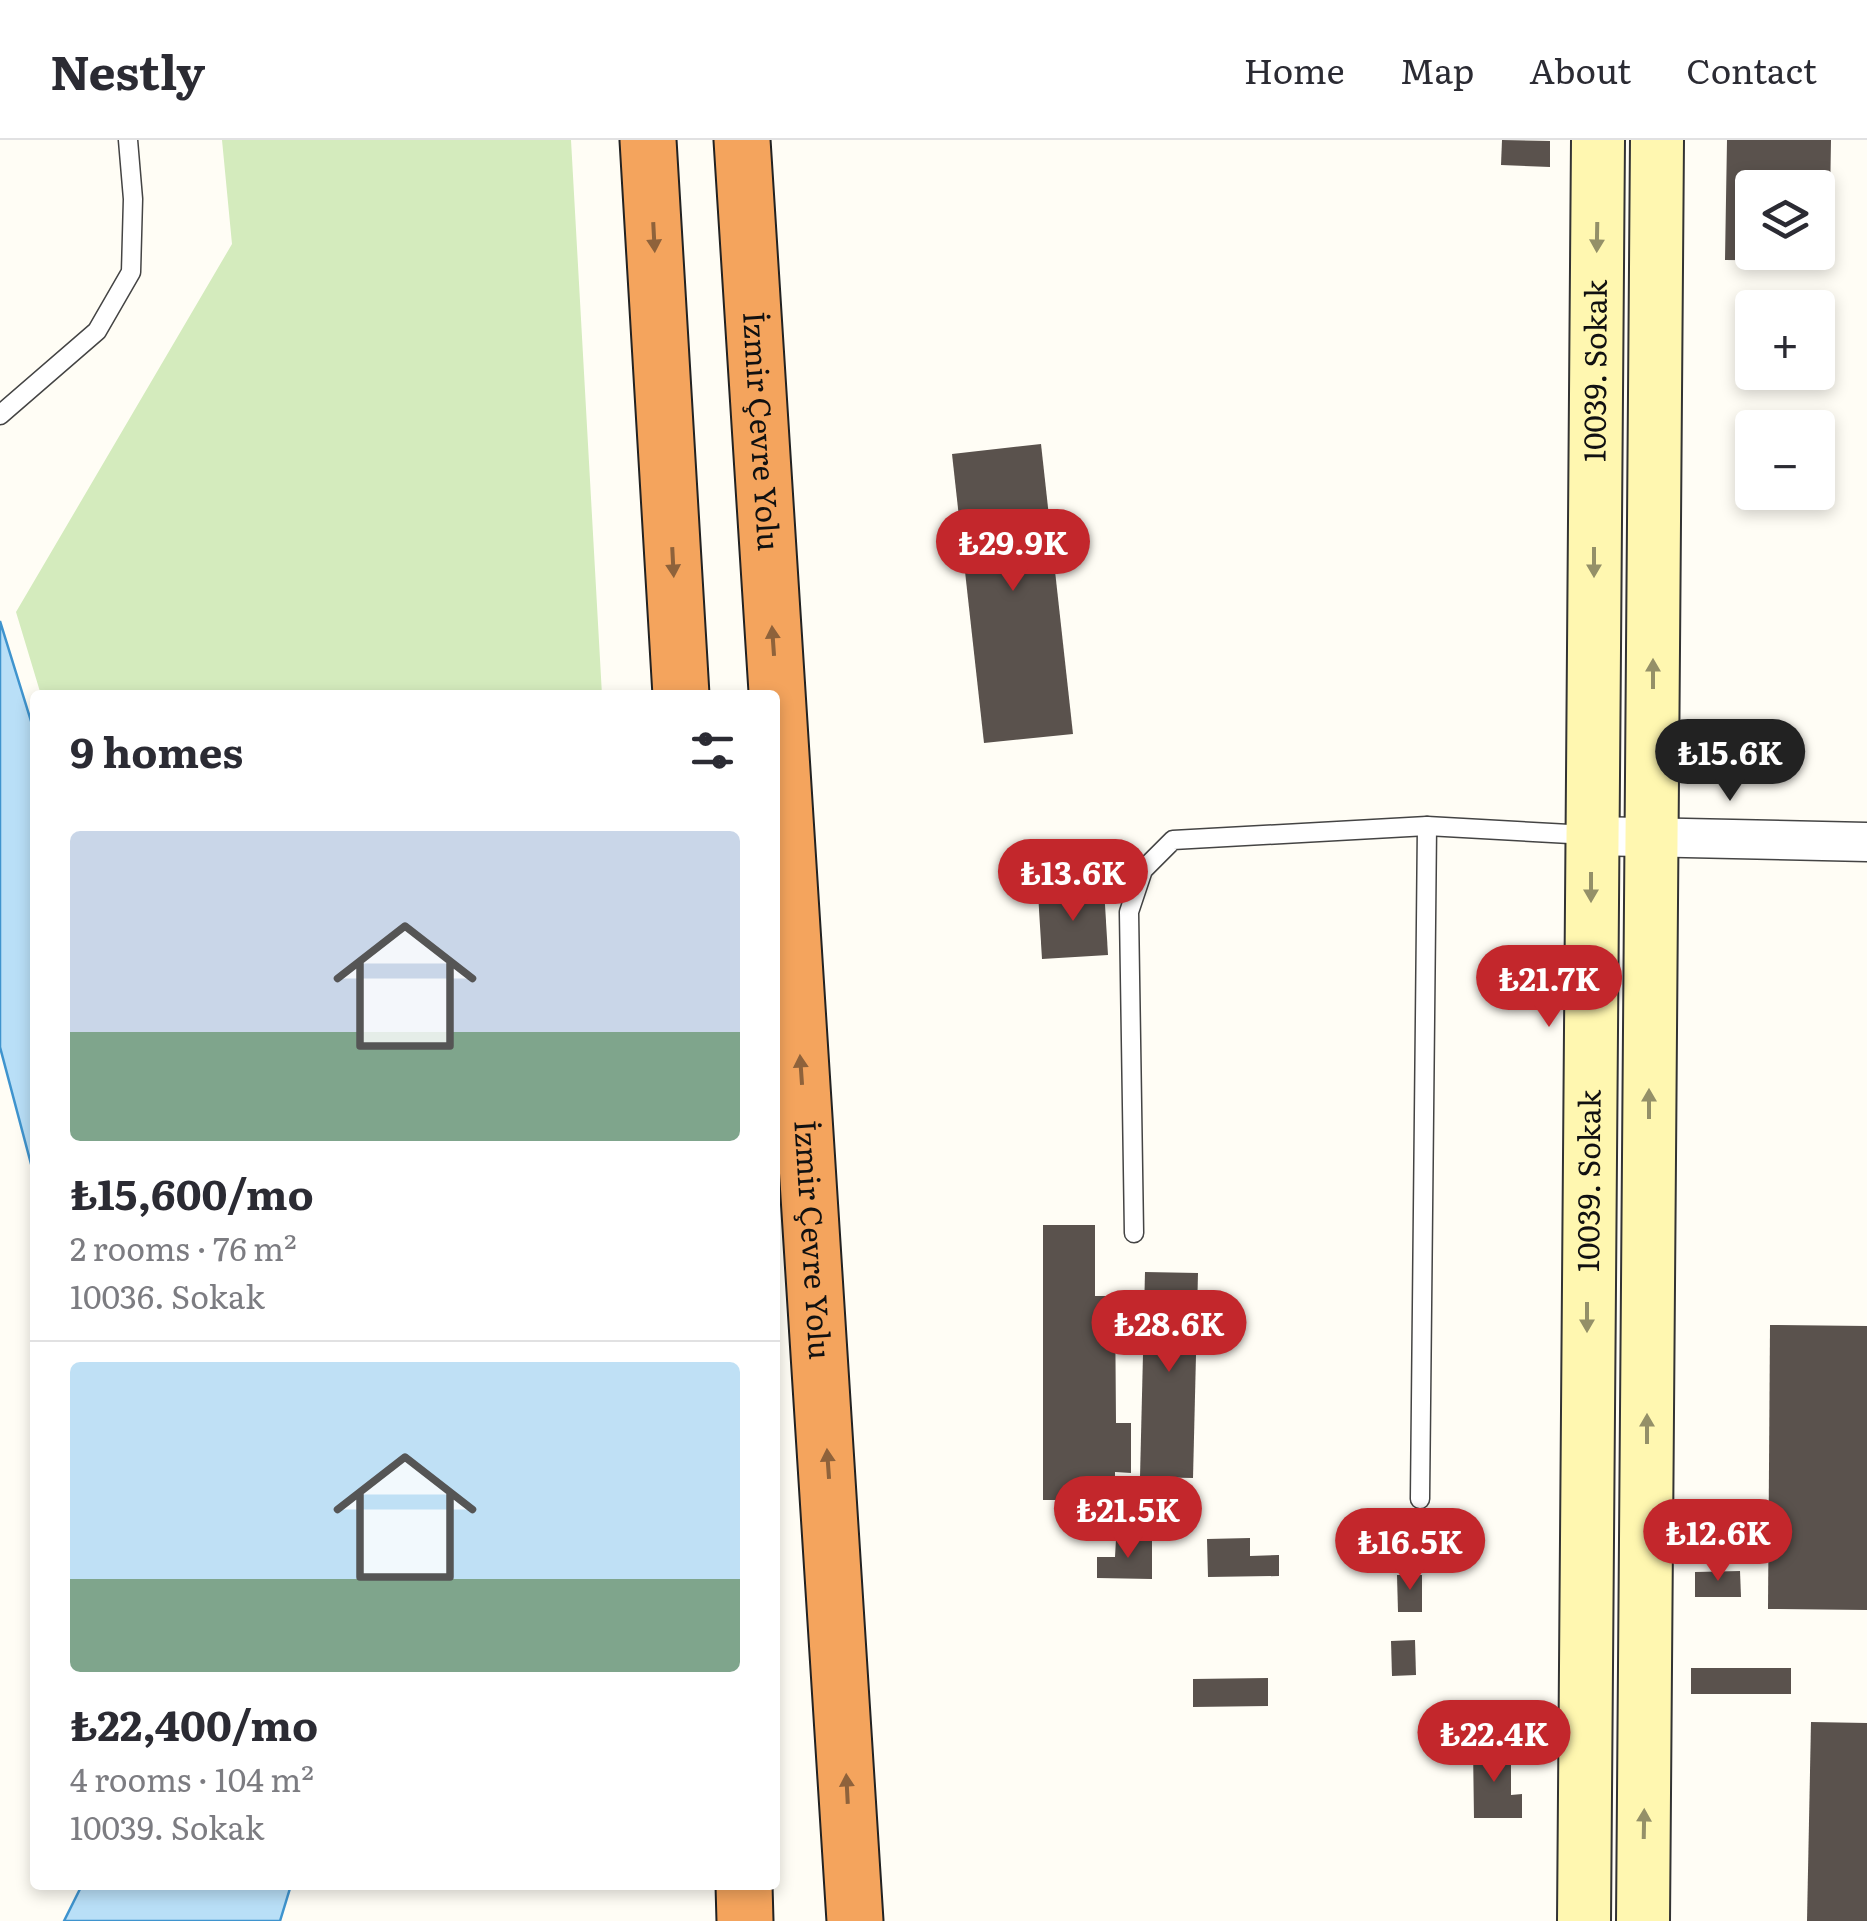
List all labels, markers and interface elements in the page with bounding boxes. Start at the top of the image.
text: Nestly [50,34,205,105]
text: Home [1244,43,1345,95]
text: Map [1400,43,1474,95]
text: About [1529,43,1631,95]
text: Contact [1686,43,1817,95]
map controls [1735,170,1835,510]
button: layers [1735,170,1835,270]
one-way arrow [646,222,662,254]
one-way arrow [1589,222,1605,254]
street label: 10039. Sokak [1570,279,1616,462]
button: + [1735,290,1835,390]
street label: İzmir Çevre Yolu [734,310,793,552]
button: − [1735,410,1835,510]
pin: ₺29.9K [932,509,1094,594]
text: ₺29.9K [958,517,1068,565]
one-way arrow [665,546,681,578]
one-way arrow [1586,547,1602,579]
one-way arrow [765,625,781,657]
one-way arrow [1645,657,1661,689]
text: 9 homes [70,719,243,781]
pin: ₺15.6K [1649,719,1811,804]
icon: filters [685,723,740,778]
text: ₺15.6K [1677,727,1783,775]
pin: ₺13.6K [992,839,1154,924]
text: ₺13.6K [1020,847,1126,895]
one-way arrow [1583,872,1599,904]
icon: home [315,896,495,1076]
pin: ₺21.7K [1468,945,1630,1030]
text: ₺21.7K [1498,953,1600,1001]
one-way arrow [792,1054,808,1086]
one-way arrow [1642,1087,1658,1119]
street label: 10039. Sokak [1564,1089,1610,1272]
street label: İzmir Çevre Yolu [785,1118,844,1361]
text: ₺15,600/mo [70,1161,314,1223]
text: 2 rooms · 76 m² [70,1223,297,1271]
text: 10036. Sokak [70,1271,265,1319]
pin: ₺28.6K [1088,1290,1250,1375]
text: ₺28.6K [1113,1298,1225,1346]
one-way arrow [1579,1302,1595,1334]
one-way arrow [1639,1412,1655,1444]
icon: home [315,1427,495,1607]
one-way arrow [819,1448,835,1480]
pin: ₺21.5K [1047,1476,1209,1561]
text: ₺21.5K [1076,1484,1180,1532]
pin: ₺12.6K [1637,1499,1799,1584]
text: ₺12.6K [1665,1507,1771,1555]
pin: ₺16.5K [1329,1508,1491,1593]
text: ₺16.5K [1357,1516,1463,1564]
text: ₺22,400/mo [70,1692,318,1754]
pin: ₺22.4K [1413,1700,1575,1785]
text: ₺22.4K [1439,1708,1549,1756]
text: 4 rooms · 104 m² [70,1754,314,1802]
one-way arrow [839,1772,855,1804]
text: 10039. Sokak [70,1802,264,1850]
one-way arrow [1636,1807,1652,1839]

